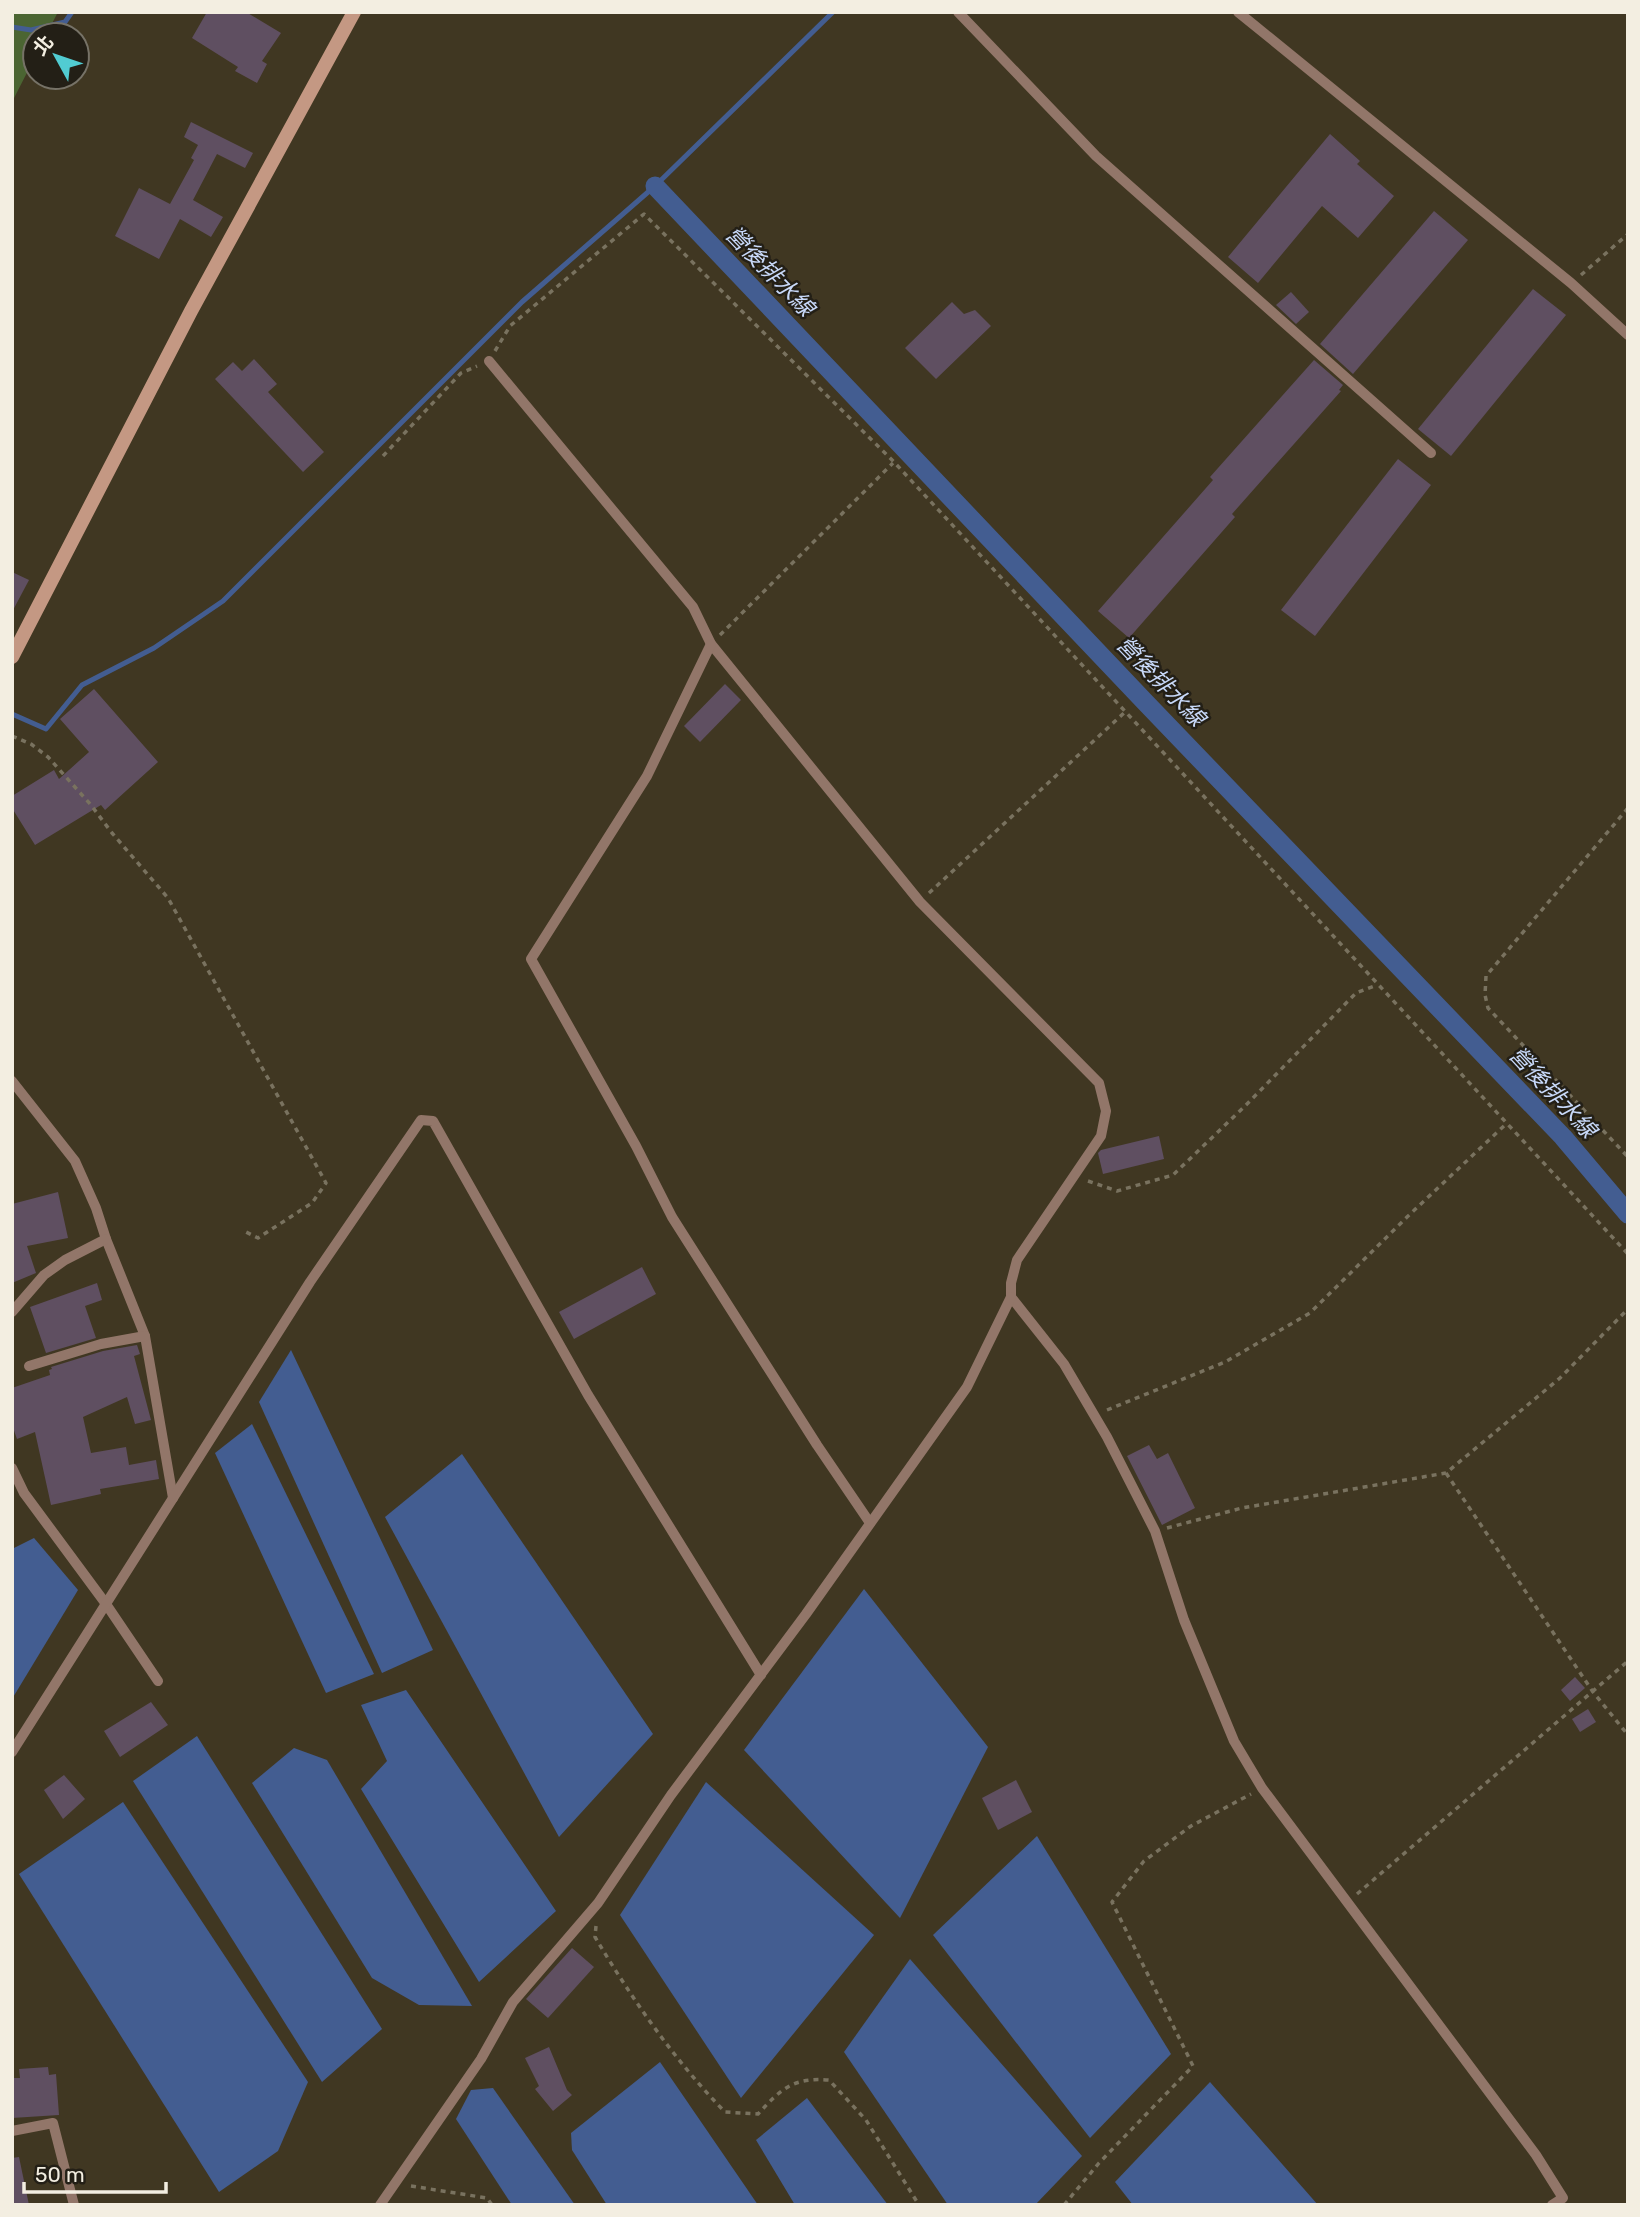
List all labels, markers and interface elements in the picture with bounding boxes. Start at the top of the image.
north arrow [21,21,91,91]
text: 北 [28,31,58,60]
water label: 營後排水線 [720,220,822,324]
water label: 營後排水線 [1111,630,1213,734]
water label: 營後排水線 [1504,1040,1604,1146]
scale bar [24,2150,166,2194]
text: 50 m [35,2162,85,2187]

